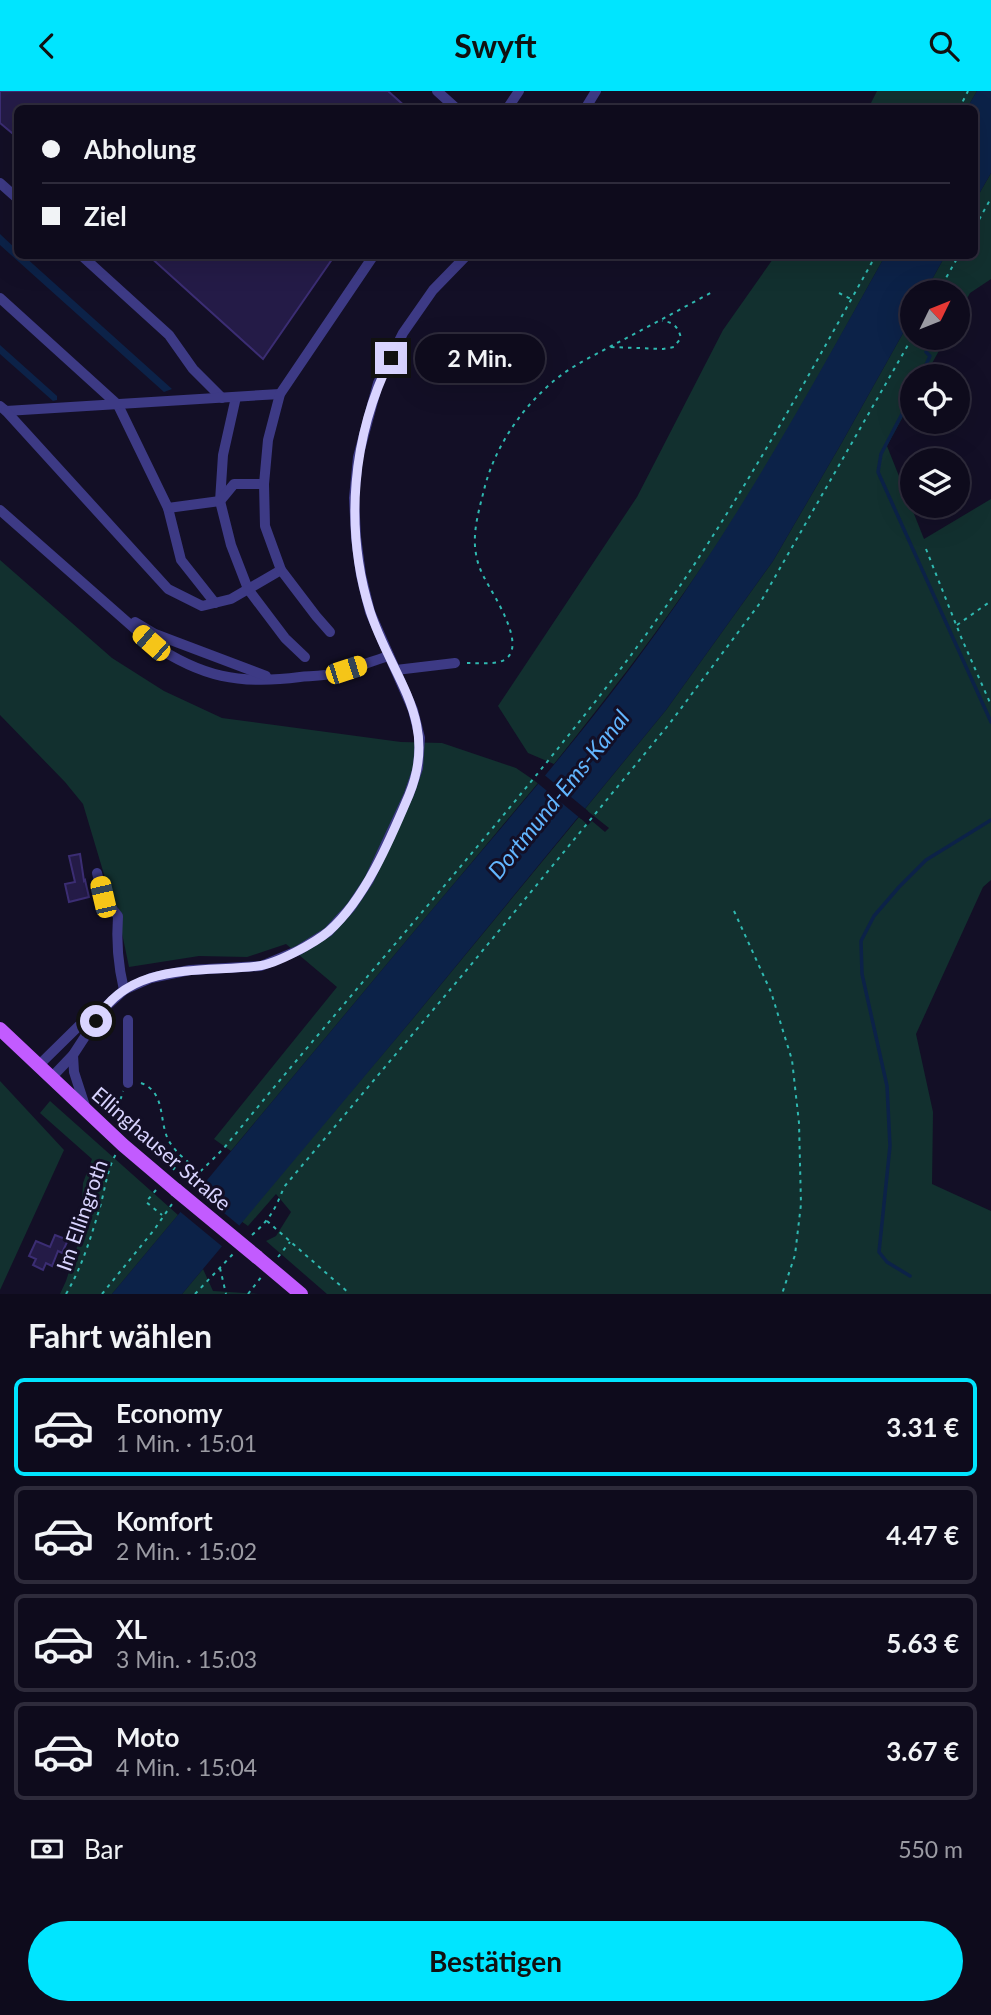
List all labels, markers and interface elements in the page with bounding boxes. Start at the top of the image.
text: Swyft [454,26,537,65]
icon: back [28,27,66,65]
icon: search [925,27,963,65]
text: Abholung [84,133,196,165]
text: Ziel [84,200,127,232]
north arrow [900,280,970,350]
map controls [900,280,970,518]
callout: 2 Min. [416,334,545,383]
route end [375,342,407,374]
text: 2 Min. [448,344,512,372]
button: locate [900,364,970,434]
button: layers [900,448,970,518]
car [129,621,174,665]
car [323,654,370,686]
water label: Dortmund-Ems-Kanal [481,704,635,884]
car [89,874,118,920]
route start [80,1005,112,1037]
street label: Ellinghauser Straße [87,1081,237,1215]
street label: Im Ellingroth [50,1156,112,1274]
text: Fahrt wählen [28,1316,212,1355]
icon: car [32,1396,95,1459]
text: Economy [116,1397,222,1429]
text: 3.31 € [886,1411,959,1443]
text: 1 Min. · 15:01 [116,1429,257,1457]
icon: car [32,1504,95,1567]
text: Komfort [116,1505,213,1537]
text: 4.47 € [886,1519,959,1551]
text: 2 Min. · 15:02 [116,1537,257,1565]
icon: car [32,1612,95,1675]
text: XL [116,1613,147,1645]
text: 5.63 € [886,1627,959,1659]
text: 3 Min. · 15:03 [116,1645,257,1673]
icon: car [32,1720,95,1783]
text: Moto [116,1721,179,1753]
text: 3.67 € [886,1735,959,1767]
text: 4 Min. · 15:04 [116,1753,257,1781]
icon: cash [28,1830,66,1868]
text: Bar [84,1833,123,1865]
text: 550 m [898,1835,963,1863]
button: Bestätigen [28,1921,963,2001]

